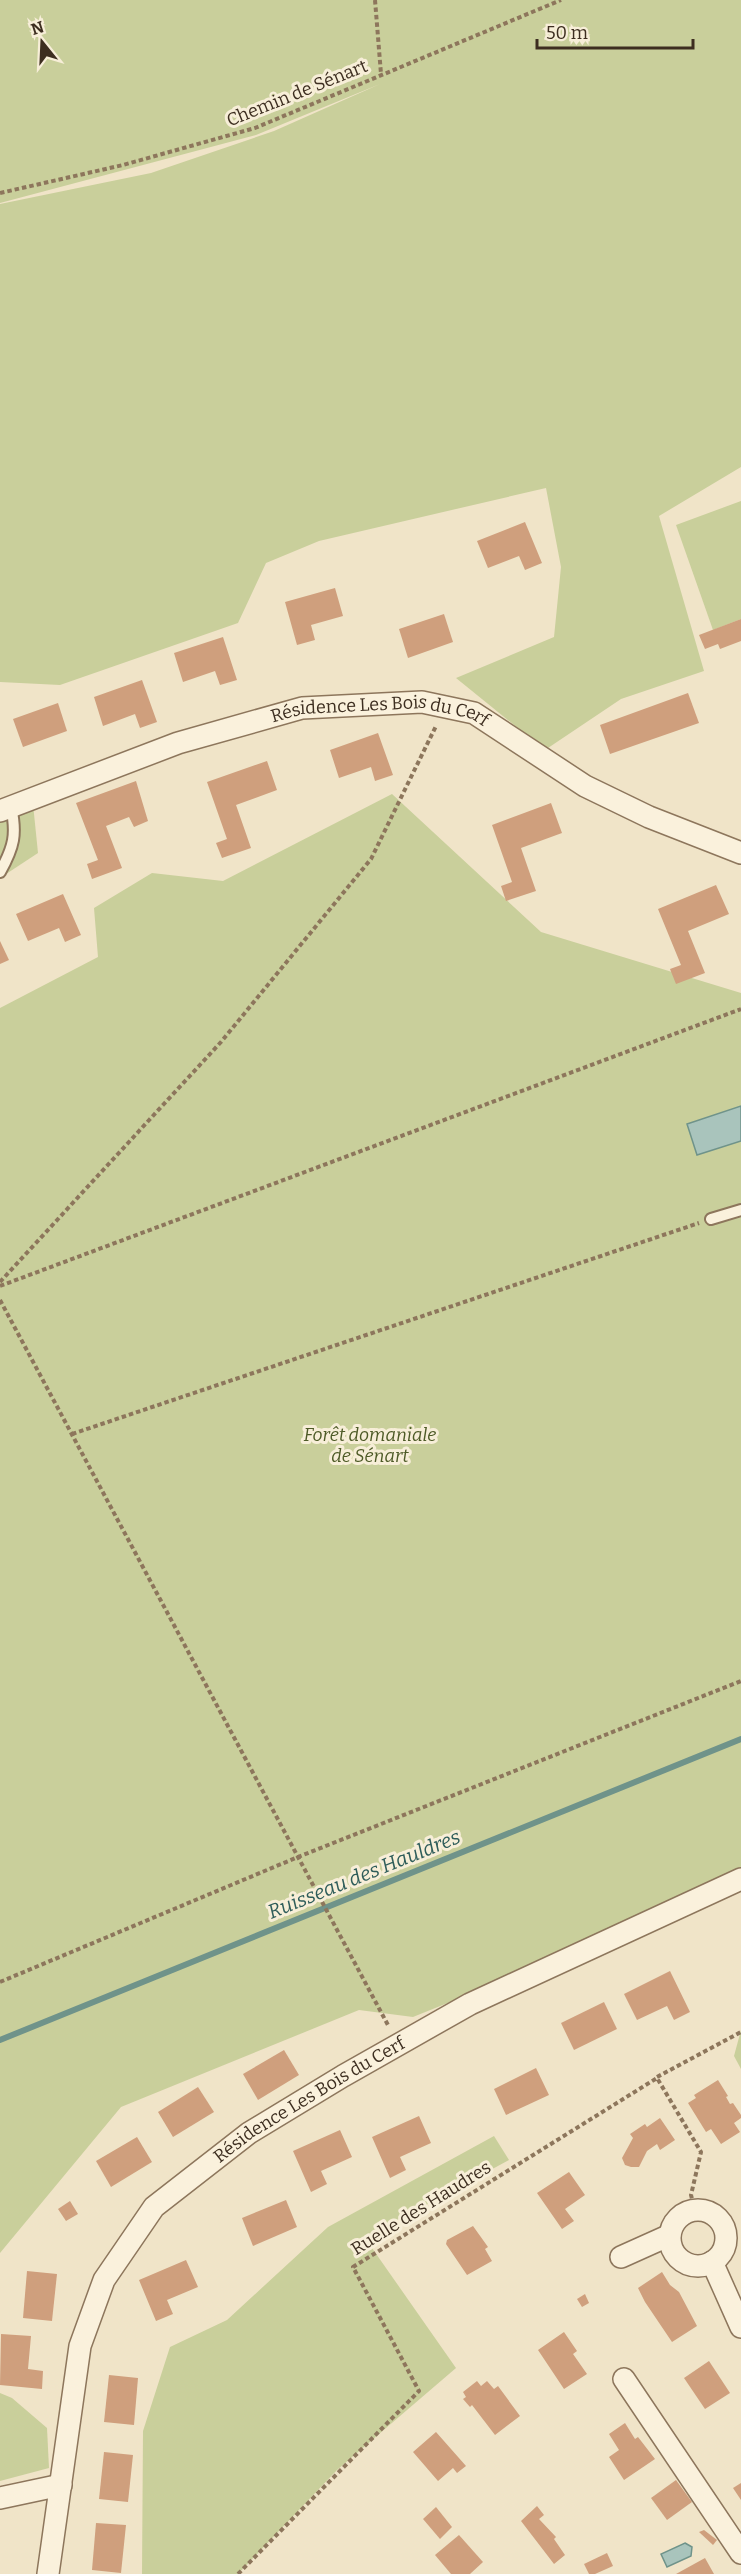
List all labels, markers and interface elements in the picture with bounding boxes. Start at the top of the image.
north arrow [12,12,72,72]
scale bar [537,12,693,50]
text: N [29,17,46,39]
text: 50 m [546,22,588,44]
street label: Chemin de Sénart [223,55,371,131]
street label: Résidence Les Bois du Cerf [268,690,495,732]
park label: Forêt domaniale de Sénart [304,1424,436,1467]
water label: Ruisseau des Hauldres [264,1824,464,1924]
street label: Résidence Les Bois du Cerf [209,2031,410,2167]
street label: Ruelle des Haudres [347,2156,495,2260]

